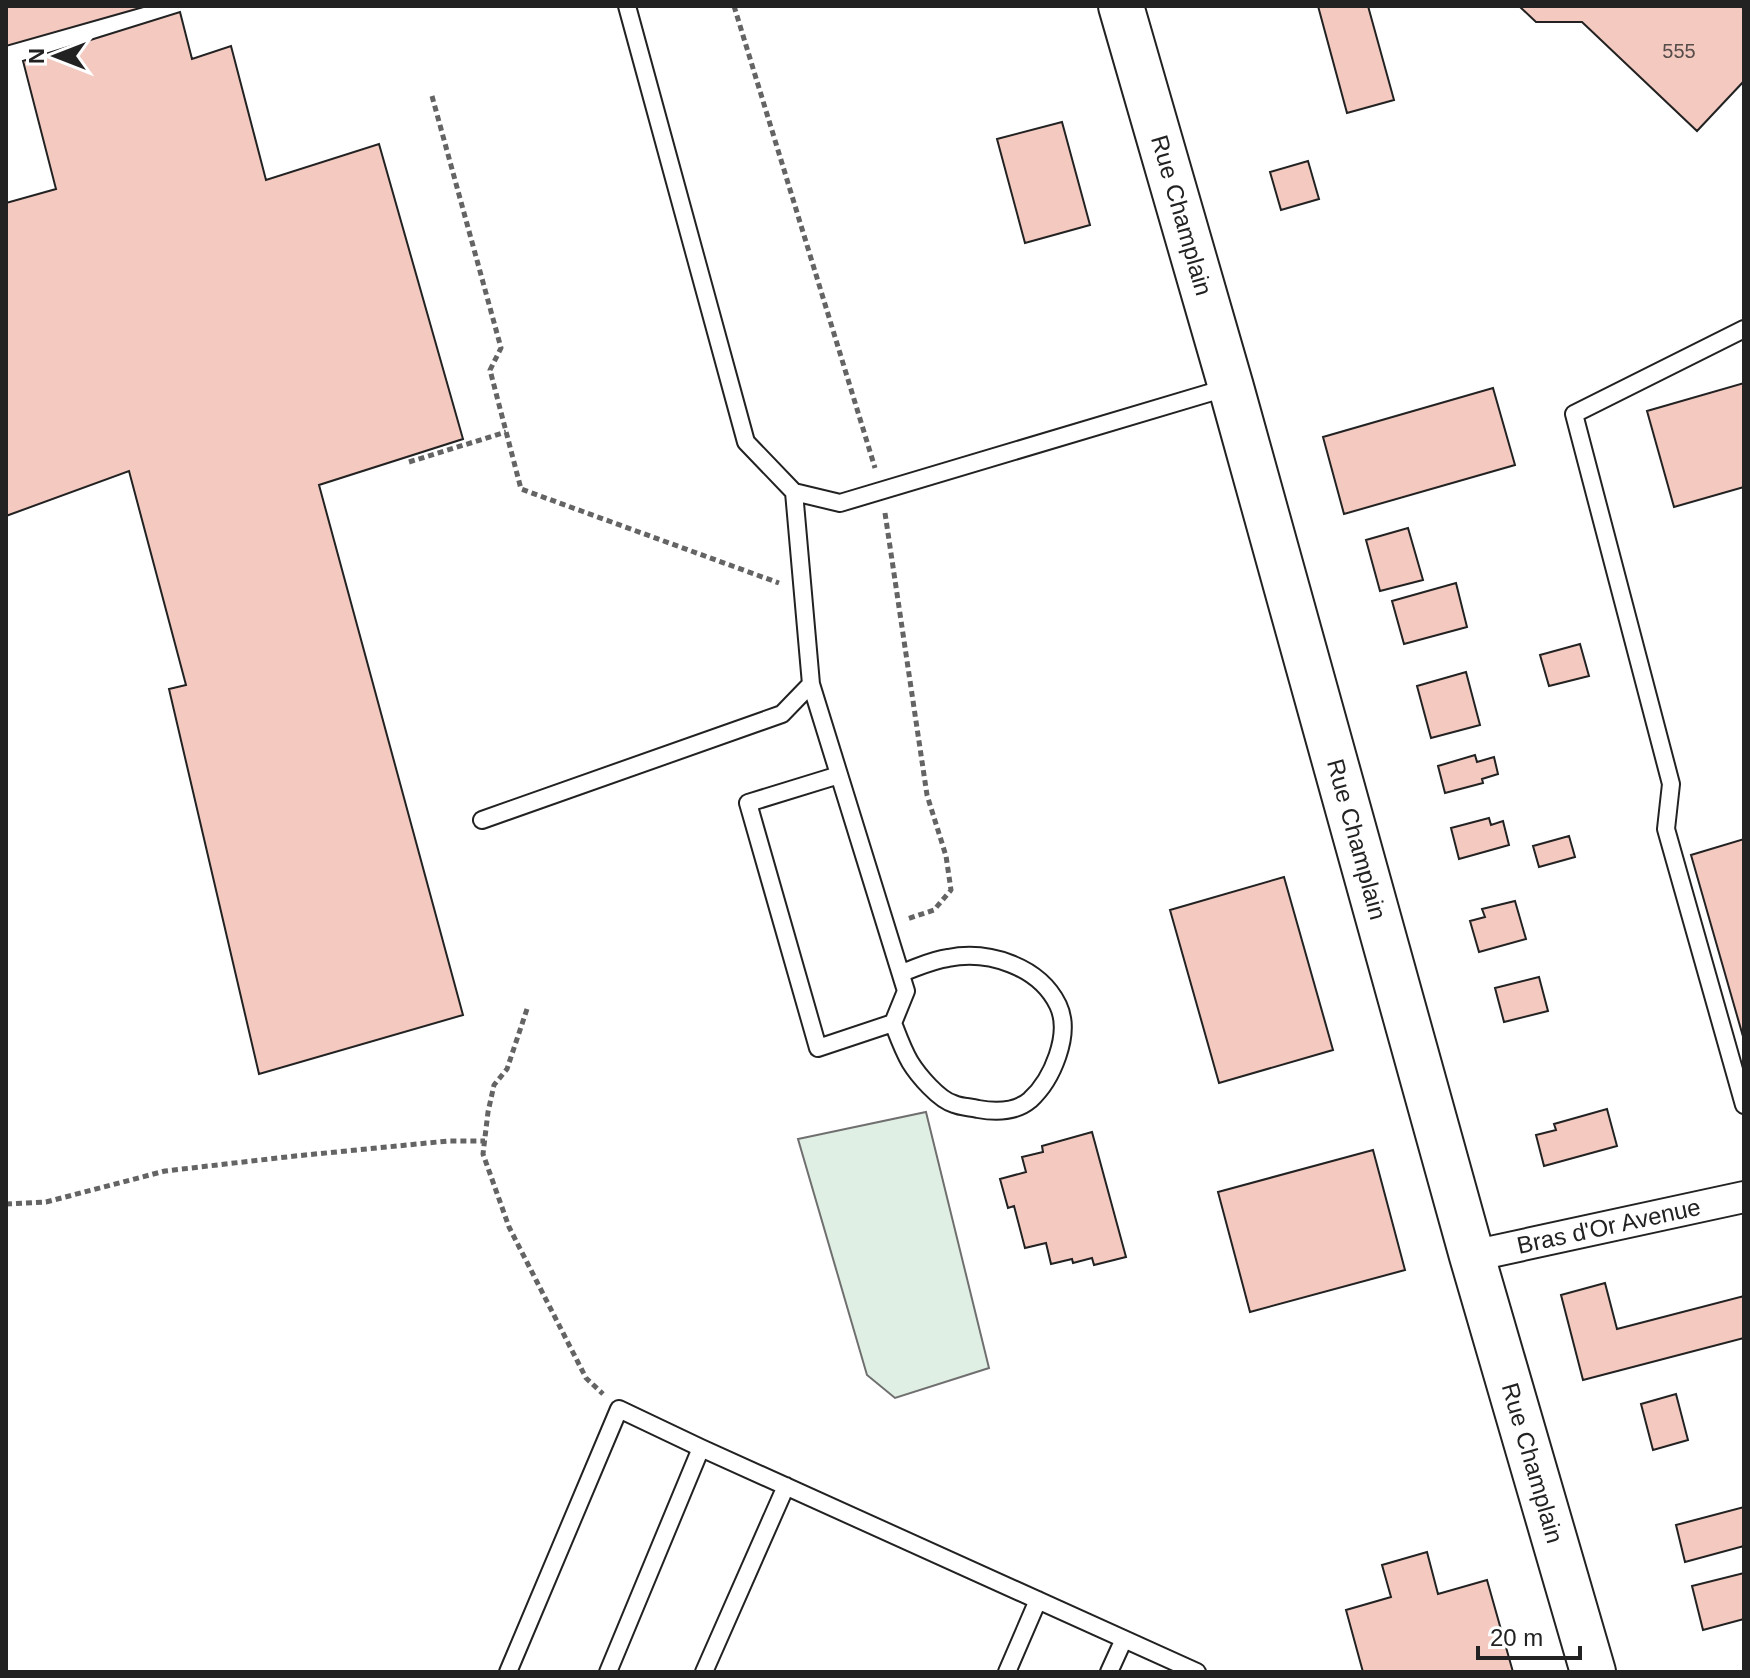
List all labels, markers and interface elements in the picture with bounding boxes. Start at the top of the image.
north arrow [16,16,96,96]
house number: 555 [1662,40,1696,62]
text: N [24,48,49,64]
street label: Rue Champlain [1146,132,1218,299]
street label: Rue Champlain [1322,756,1392,923]
street label: Bras d'Or Avenue [1514,1193,1703,1259]
street label: Rue Champlain [1497,1380,1569,1546]
scale bar [1478,1610,1580,1660]
text: 20 m [1490,1624,1543,1651]

